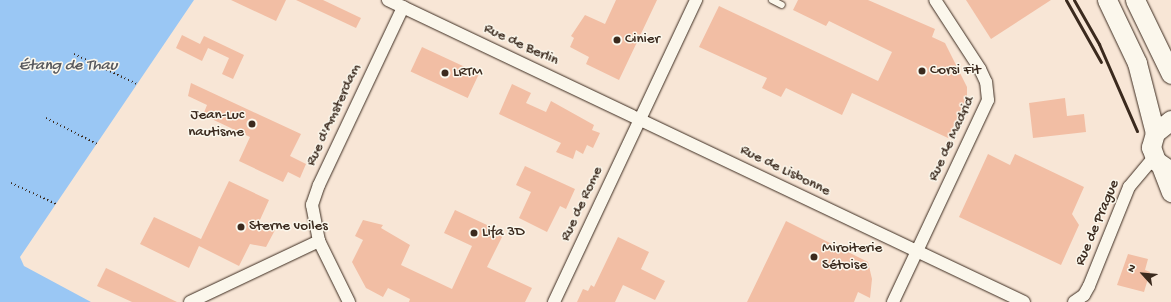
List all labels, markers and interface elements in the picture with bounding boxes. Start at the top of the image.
street label: Rue de Berlin [481,20,561,70]
place label: Cinier [625,31,660,49]
marker: Cinier [612,35,622,45]
water label: Étang de Thau [19,57,117,77]
street label: Rue d'Amsterdam [302,61,366,169]
place label: Corsi Fit [930,62,981,80]
place label: LRTM [453,64,483,82]
marker: Corsi Fit [917,66,927,76]
marker: LRTM [440,68,450,78]
street label: Rue de Madrid [925,94,979,184]
place label: Jean-Luc nautisme [188,106,244,141]
marker: Jean-Luc nautisme [247,119,257,129]
street label: Rue de Lisbonne [737,141,833,201]
street label: Rue de Rome [557,164,607,244]
street label: Rue de Prague [1072,177,1124,269]
place label: Sterne voiles [249,218,328,236]
marker: Sterne voiles [236,222,246,232]
place label: Lifa 3D [482,224,525,242]
marker: Lifa 3D [469,228,479,238]
place label: Miroiterie Sétoise [822,239,882,274]
marker: Miroiterie Sétoise [809,252,819,262]
north arrow [1123,254,1163,294]
text: N [1125,263,1139,274]

